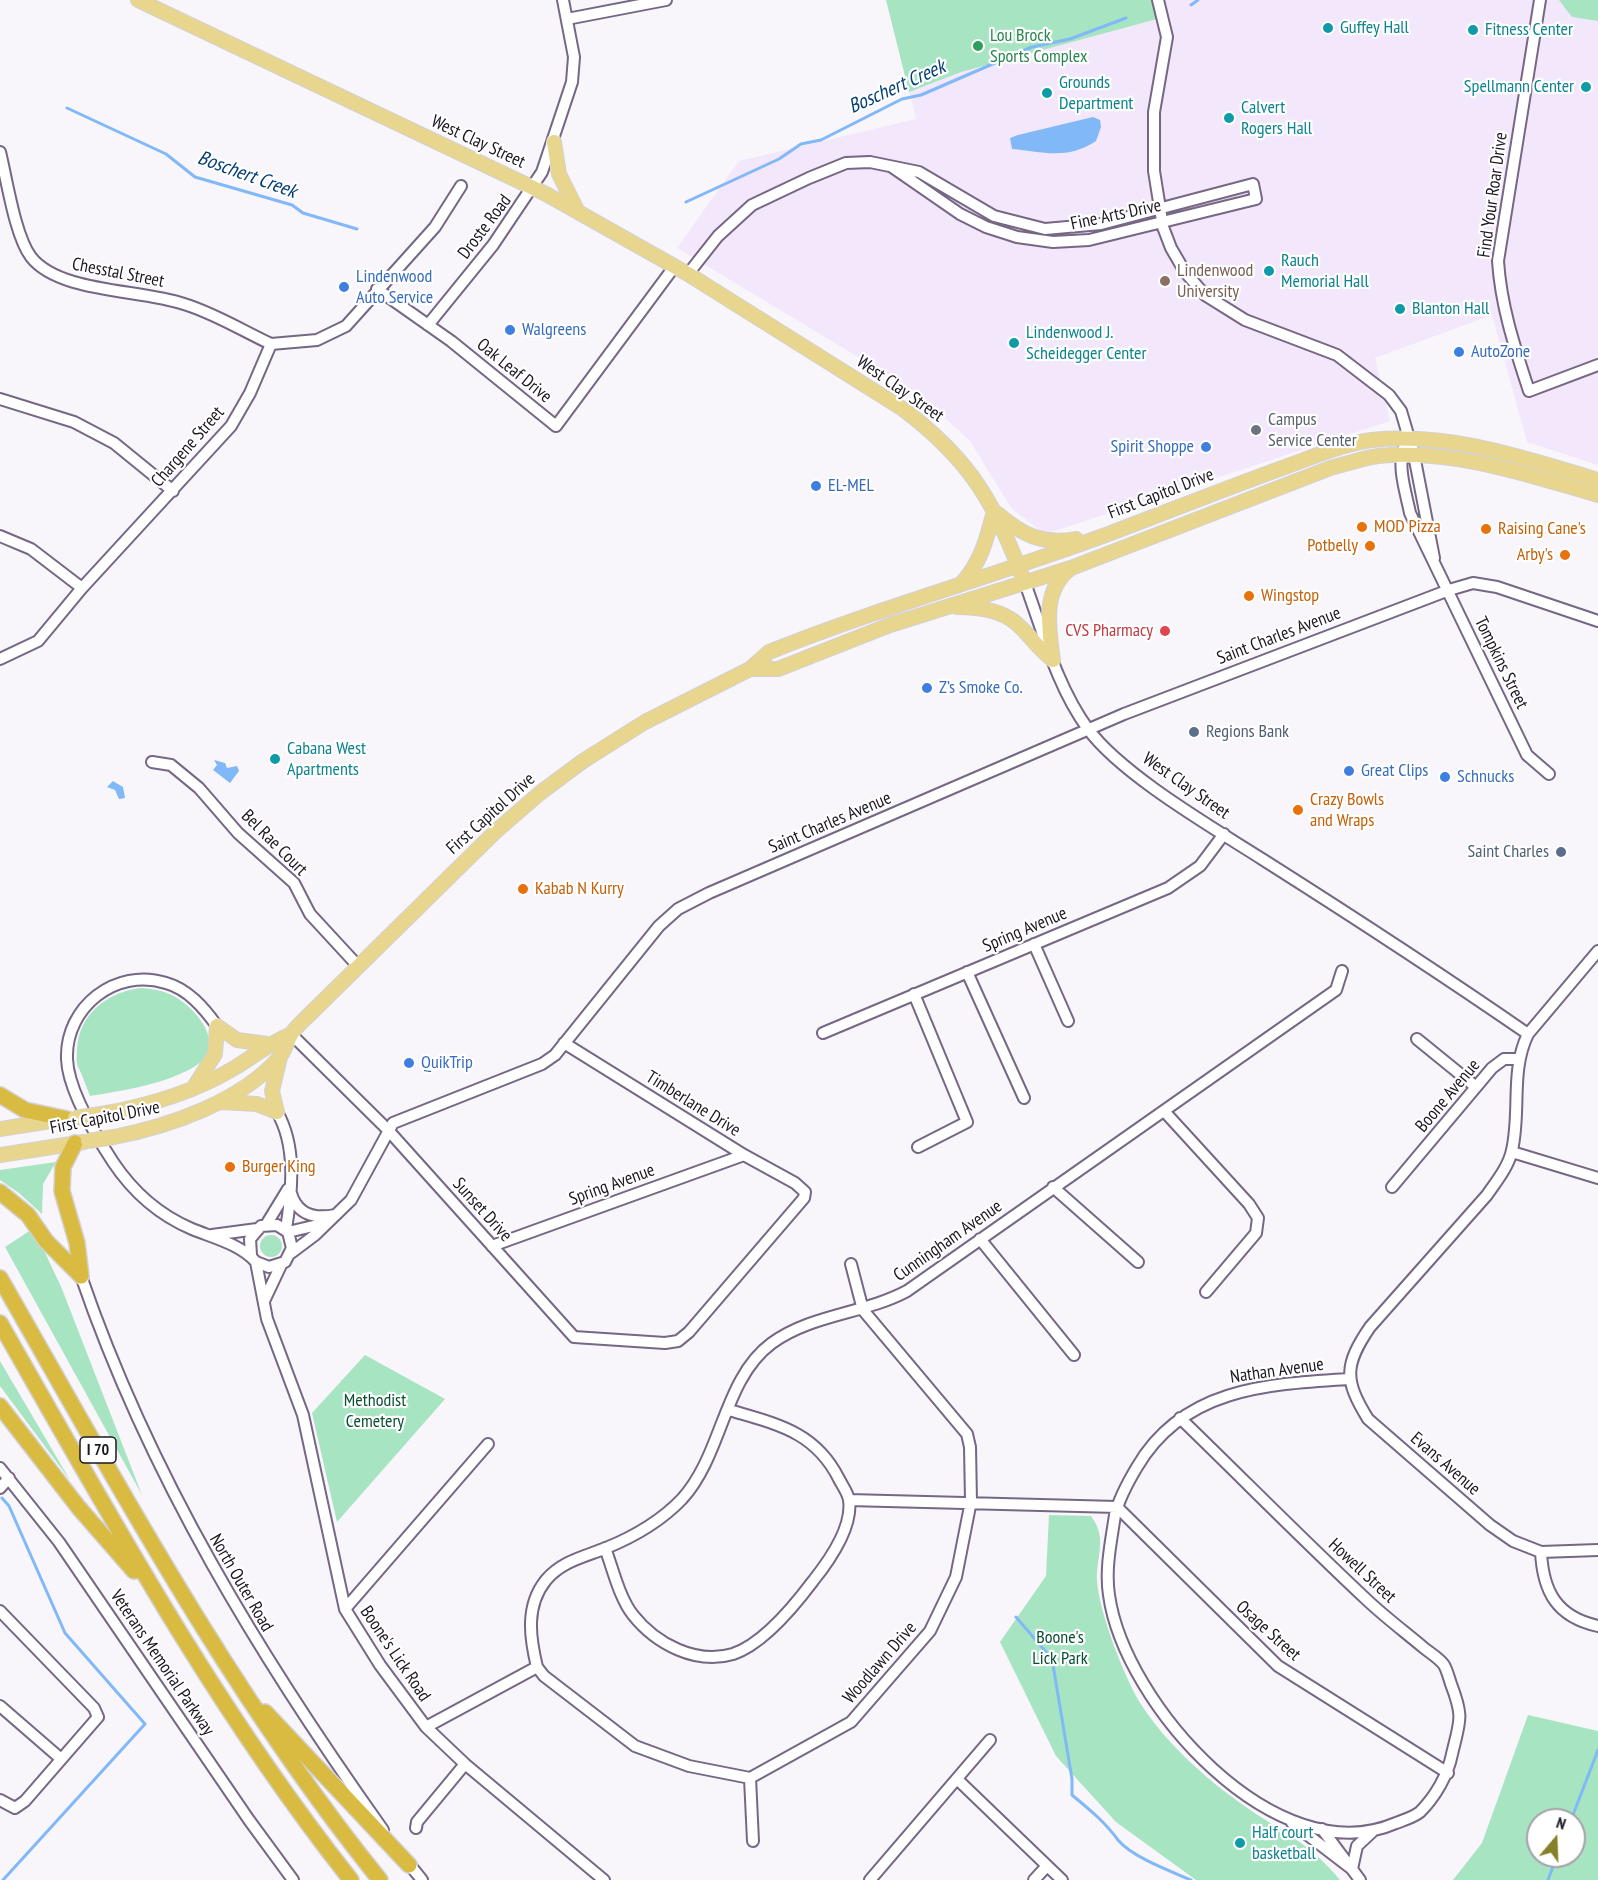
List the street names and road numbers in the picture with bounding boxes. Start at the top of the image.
street label: West Clay Street [428,111,528,173]
street label: Find Your Roar Drive [1474,131,1512,259]
street label: Droste Road [454,191,516,263]
street label: Fine Arts Drive [1069,195,1163,235]
street label: Chesstal Street [70,254,166,292]
street label: Oak Leaf Drive [472,334,556,408]
street label: West Clay Street [852,351,948,427]
street label: Chargene Street [147,402,229,492]
street label: First Capitol Drive [1105,464,1217,524]
street label: Saint Charles Avenue [1214,602,1344,670]
street label: Tompkins Street [1469,614,1533,712]
street label: West Clay Street [1138,748,1234,824]
street label: First Capitol Drive [442,769,540,859]
street label: Saint Charles Avenue [766,788,894,858]
street label: Bel Rae Court [236,805,312,881]
street label: Spring Avenue [980,903,1070,957]
street label: Boone Avenue [1411,1055,1485,1137]
street label: Timberlane Drive [642,1066,744,1142]
street label: First Capitol Drive [48,1097,162,1139]
street label: Spring Avenue [566,1160,658,1210]
street label: Sunset Drive [448,1174,516,1246]
street label: Cunningham Avenue [890,1196,1006,1286]
street label: Nathan Avenue [1229,1354,1325,1388]
street label: Evans Avenue [1406,1428,1484,1500]
road number: I 70 [80,1437,116,1463]
street label: North Outer Road [204,1530,278,1636]
street label: Howell Street [1324,1534,1400,1608]
street label: Veterans Memorial Parkway [105,1586,219,1740]
street label: Osage Street [1231,1596,1305,1666]
street label: Boone's Lick Road [355,1602,435,1706]
street label: Woodlawn Drive [839,1618,921,1708]

